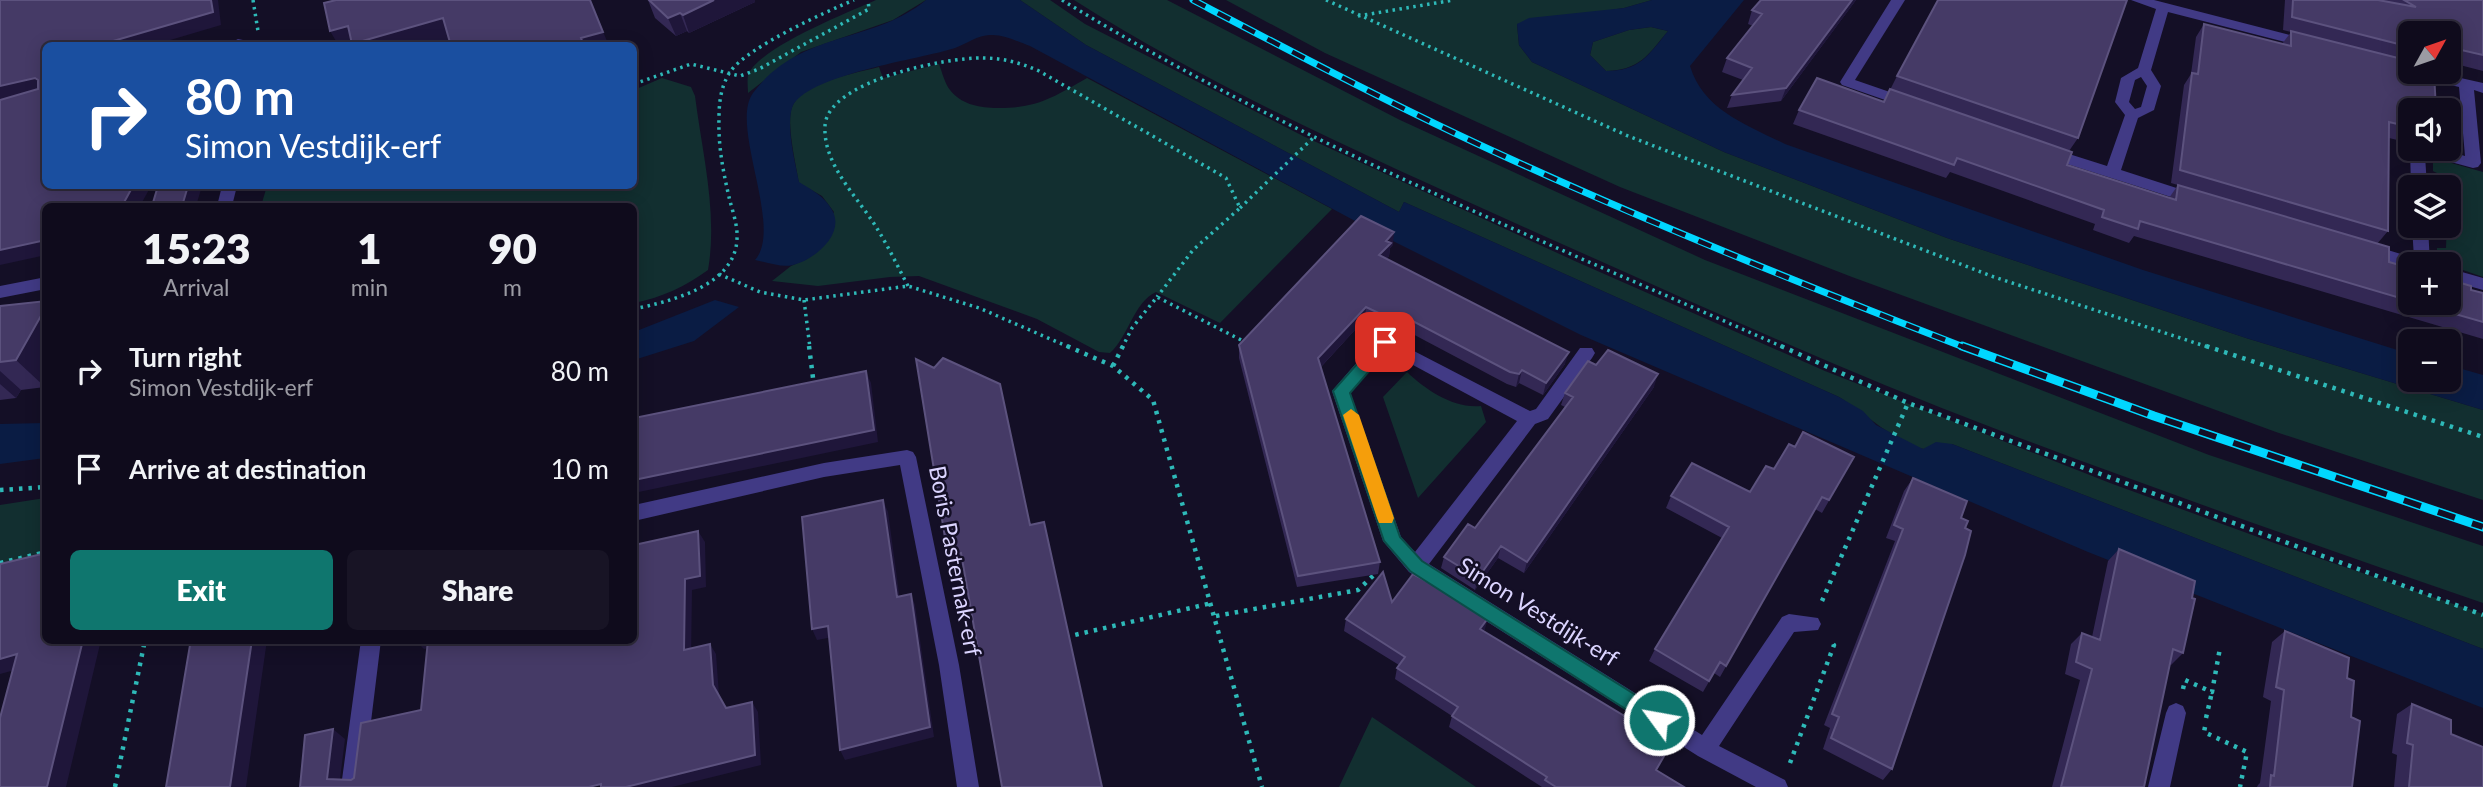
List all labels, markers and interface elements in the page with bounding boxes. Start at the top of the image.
north arrow [2398,21,2460,84]
map controls [2398,21,2461,392]
text: 80 m [185,67,295,125]
icon: right [70,70,161,161]
button: sound [2398,98,2461,161]
text: Simon Vestdijk-erf [185,126,441,165]
button: layers [2398,175,2461,238]
text: 15:23 [142,223,251,273]
text: 1 [357,223,382,273]
text: 90 [488,223,537,273]
button: + [2398,252,2461,315]
text: Arrival [163,273,230,301]
text: min [351,273,388,301]
text: m [503,273,522,301]
pin [1355,312,1415,372]
icon: arrive [1366,323,1404,361]
button: − [2398,329,2461,392]
text: Turn right [129,341,242,373]
icon: right [70,352,108,390]
text: 80 m [551,355,609,387]
text: Simon Vestdijk-erf [129,373,313,401]
icon: arrive [70,450,108,488]
text: Arrive at destination [129,453,366,485]
text: 10 m [551,453,609,485]
street label: Boris Pasternak-erf [924,463,988,658]
button: Exit [70,550,333,630]
button: Share [347,550,609,630]
street label: Simon Vestdijk-erf [1453,550,1624,672]
position arrow [1622,683,1696,757]

